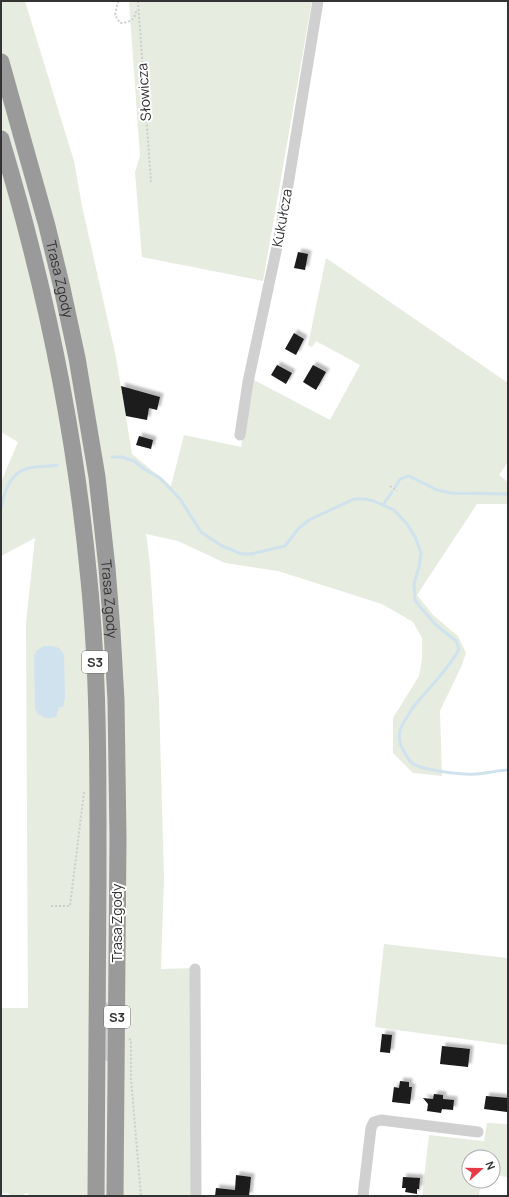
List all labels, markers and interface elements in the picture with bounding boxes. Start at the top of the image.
street label: Słowicza [132,62,155,122]
street label: Kukułcza [267,187,296,249]
street label: Trasa Zgody [42,238,78,320]
street label: Trasa Zgody [97,559,122,640]
road number: S3 [82,651,108,673]
street label: Trasa Zgody [107,883,126,962]
road number: S3 [104,1006,130,1028]
north arrow [461,1149,501,1189]
text: N [482,1159,499,1172]

